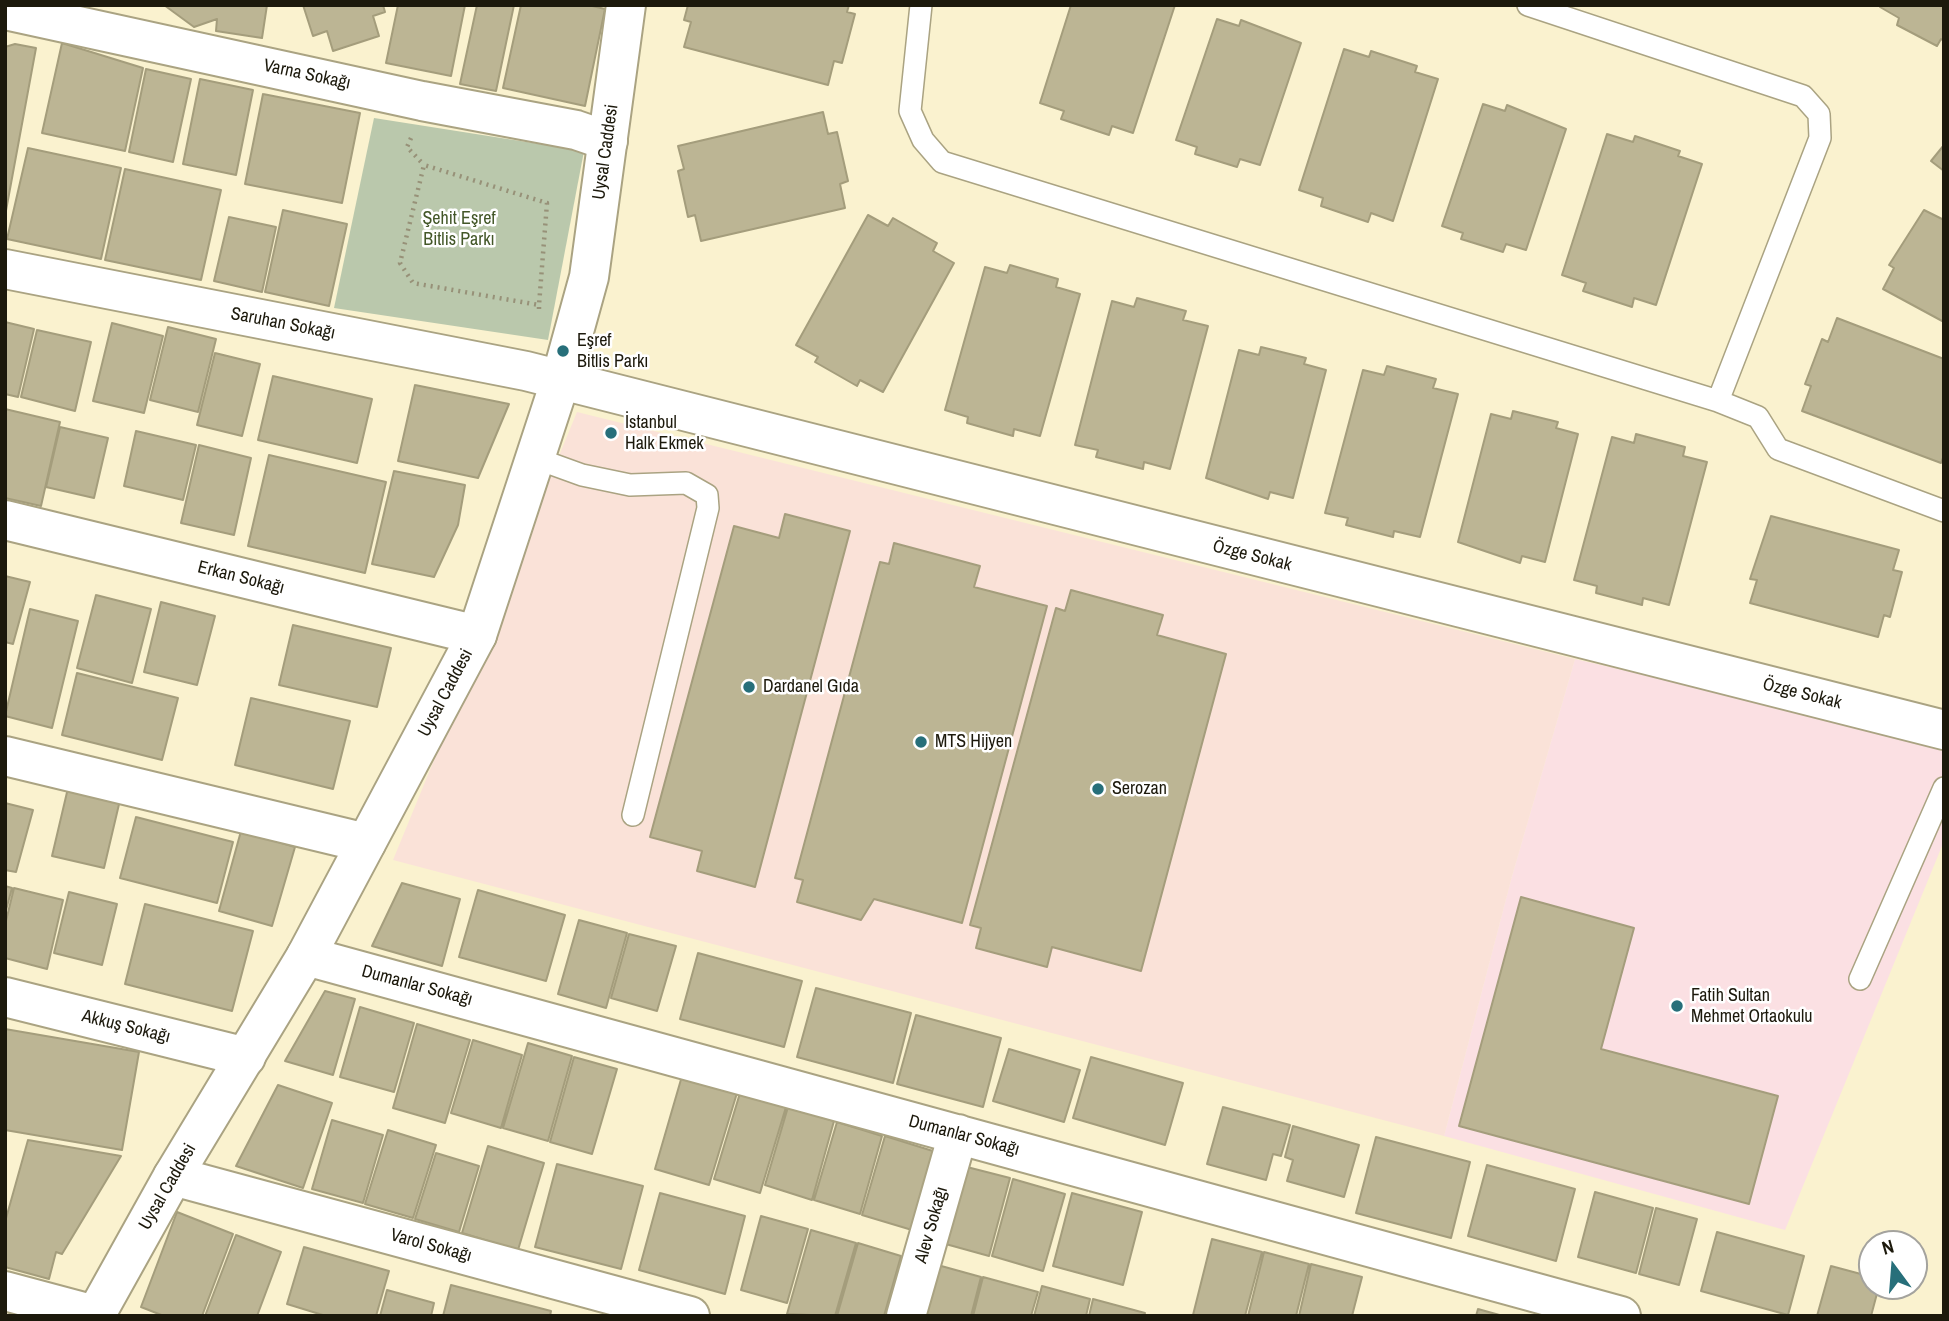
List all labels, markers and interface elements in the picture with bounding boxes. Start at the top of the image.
street label: Varna Sokağı [262,55,352,95]
street label: Uysal Caddesi [589,103,623,201]
park label: Şehit Eşref Bitlis Parkı [422,208,496,250]
street label: Saruhan Sokağı [229,303,337,345]
place label: Eşref Bitlis Parkı [577,330,648,372]
marker: Eşref Bitlis Parkı [555,343,571,359]
place label: İstanbul Halk Ekmek [625,412,704,454]
marker: İstanbul Halk Ekmek [603,425,619,441]
street label: Özge Sokak [1210,536,1294,576]
street label: Erkan Sokağı [195,557,287,599]
street label: Uysal Caddesi [414,646,478,740]
street label: Özge Sokak [1760,674,1844,714]
place label: Dardanel Gıda [763,676,859,698]
marker: Dardanel Gıda [741,679,757,695]
place label: MTS Hijyen [935,731,1012,753]
marker: MTS Hijyen [913,734,929,750]
place label: Serozan [1112,778,1167,800]
marker: Serozan [1090,781,1106,797]
street label: Dumanlar Sokağı [359,961,475,1011]
place label: Fatih Sultan Mehmet Ortaokulu [1691,985,1812,1028]
marker: Fatih Sultan Mehmet Ortaokulu [1669,998,1685,1014]
street label: Akkuş Sokağı [80,1006,172,1048]
street label: Dumanlar Sokağı [906,1111,1022,1161]
street label: Uysal Caddesi [135,1140,201,1234]
street label: Alev Sokağı [911,1184,953,1266]
street label: Varol Sokağı [388,1225,474,1267]
north arrow [1858,1230,1928,1300]
text: N [1879,1233,1897,1261]

